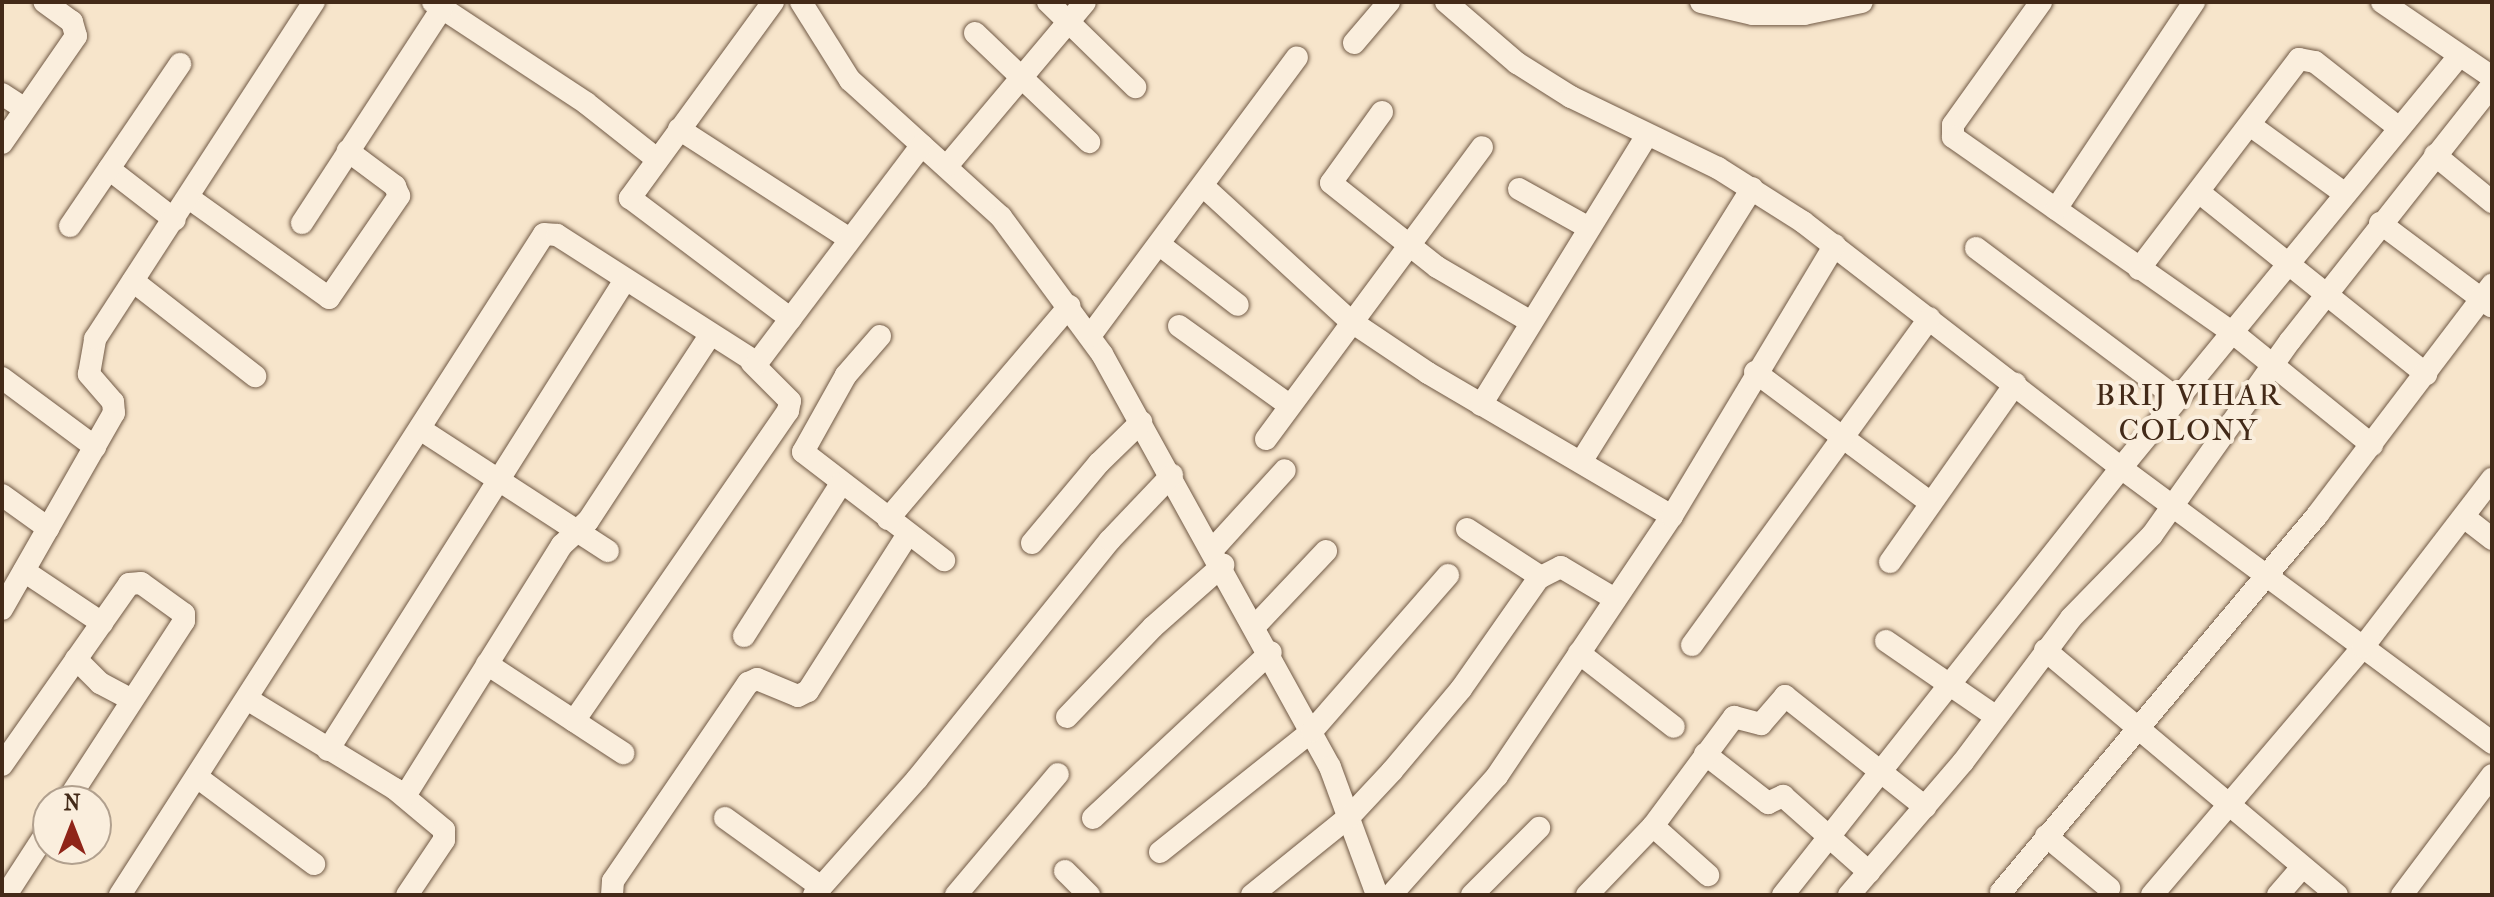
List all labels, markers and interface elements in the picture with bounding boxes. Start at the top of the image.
district label: BRIJ VIHAR COLONY [2096,378,2282,448]
north arrow [32,785,112,865]
text: N [64,790,80,816]

